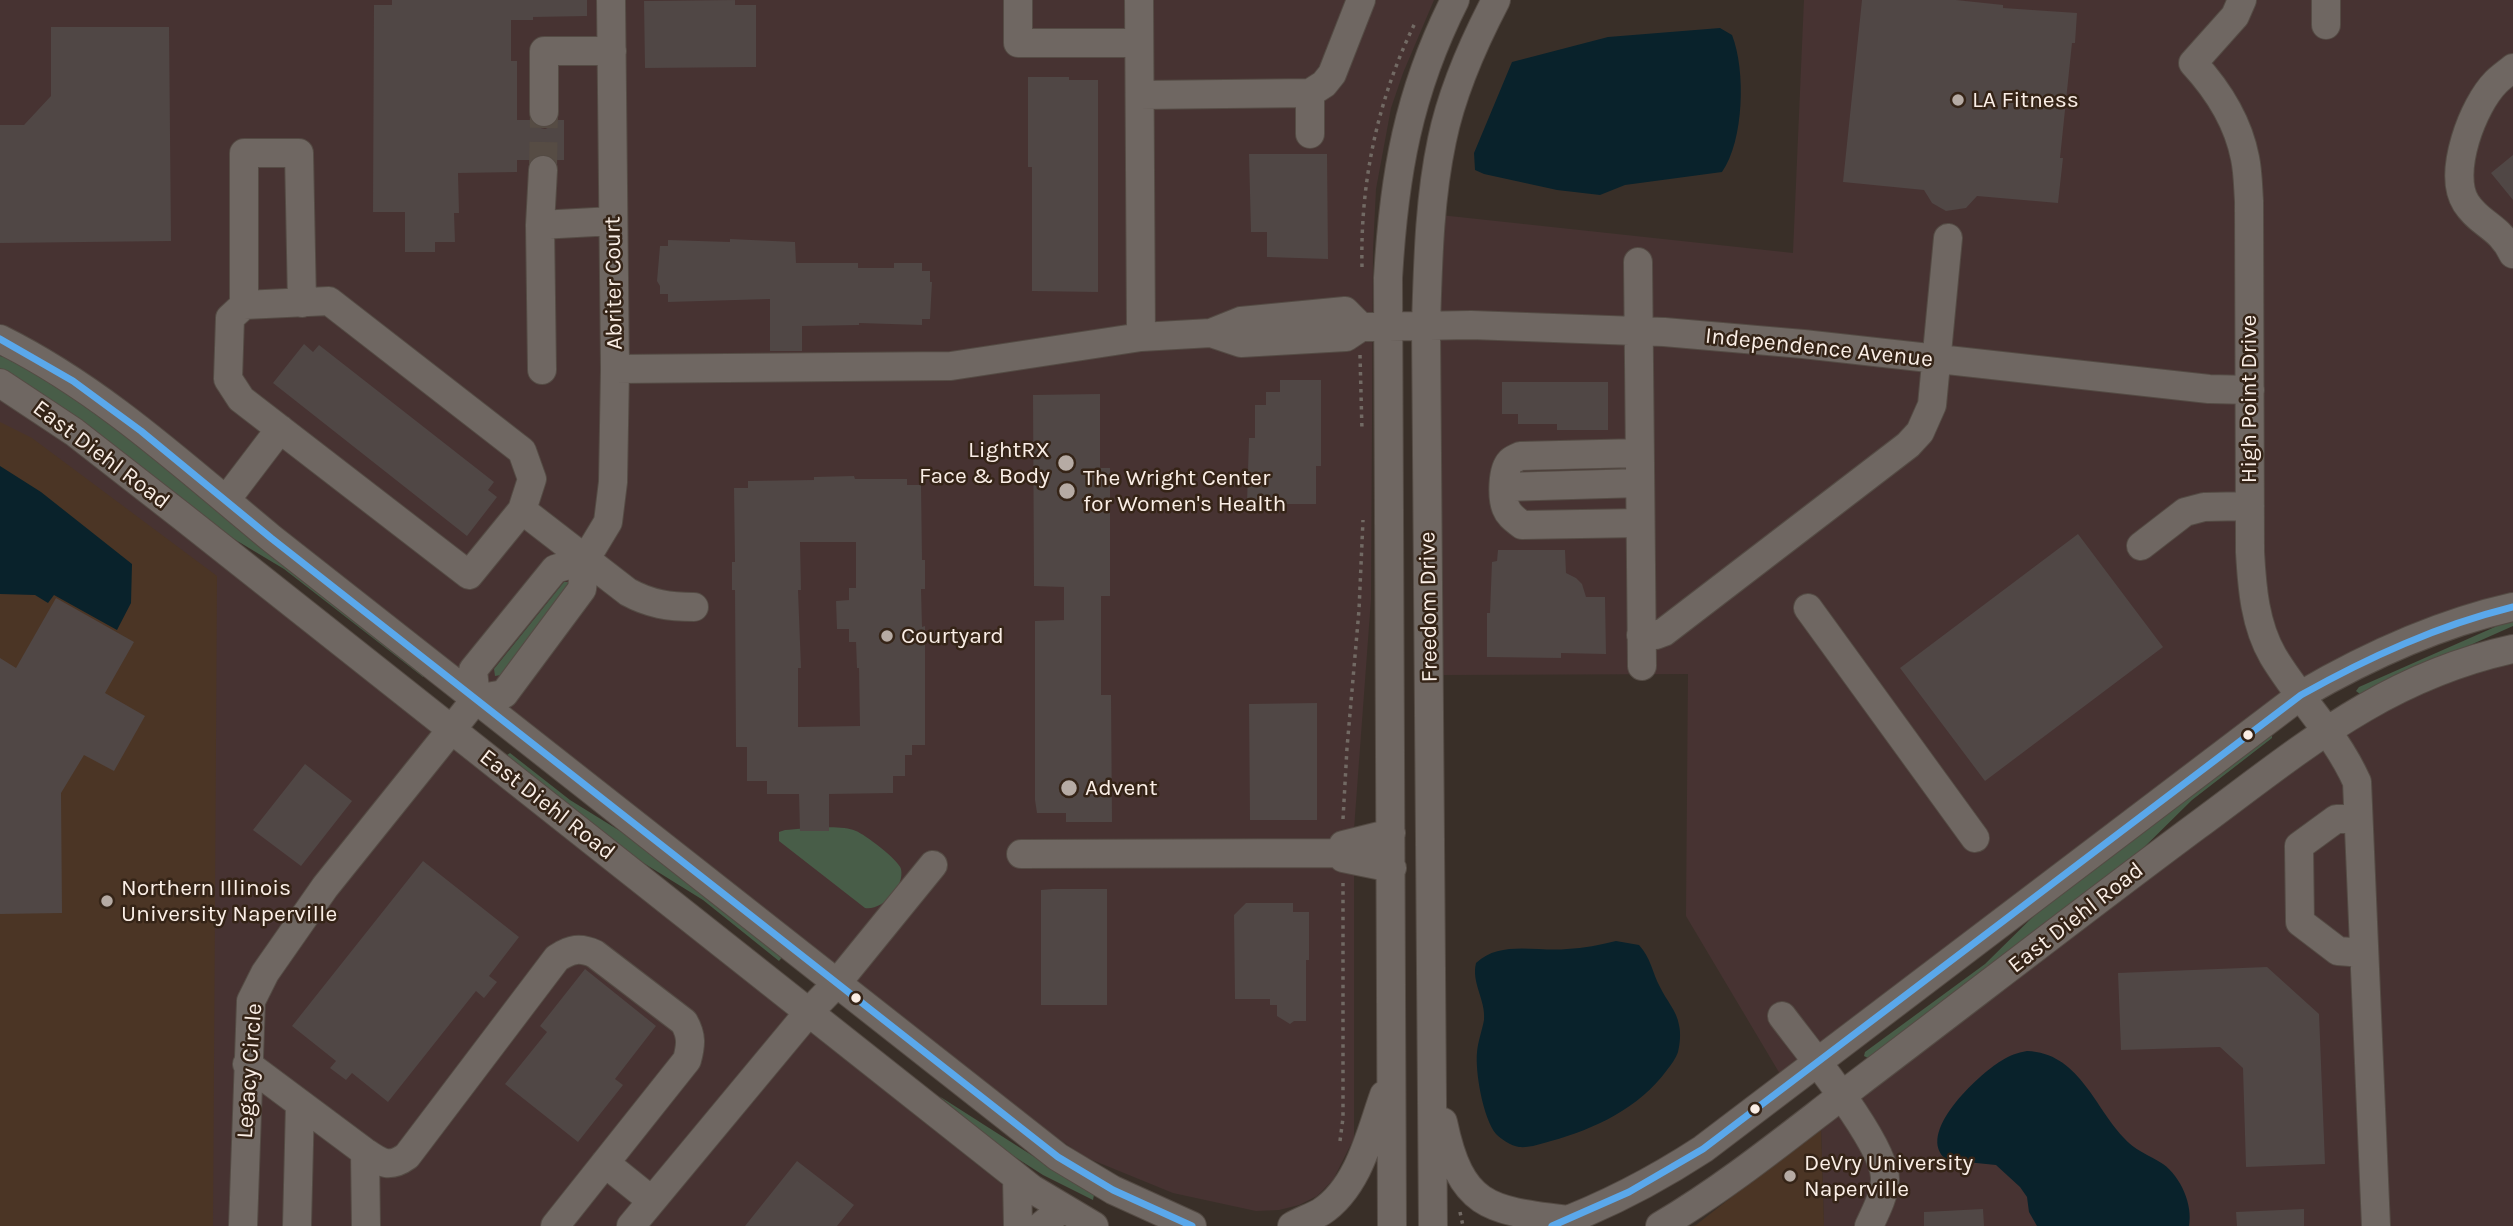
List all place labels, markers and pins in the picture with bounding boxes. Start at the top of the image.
place label: LA Fitness [1972,86,2079,114]
marker: LA Fitness [1950,92,1966,108]
place label: LightRX Face & Body [919,436,1050,490]
marker: LightRX Face & Body [1056,453,1076,473]
place label: The Wright Center for Women's Health [1083,464,1286,518]
marker: The Wright Center for Women's Health [1057,481,1077,501]
place label: Courtyard [901,622,1004,650]
marker: Courtyard [879,628,895,644]
unlabelled marker [2241,728,2255,742]
place label: Advent [1085,774,1158,802]
marker: Advent [1059,778,1079,798]
place label: Northern Illinois University Naperville [121,874,337,928]
marker: Northern Illinois University Naperville [99,893,115,909]
unlabelled marker [849,991,863,1005]
unlabelled marker [1748,1102,1762,1116]
place label: DeVry University Naperville [1804,1149,1973,1203]
marker: DeVry University Naperville [1782,1168,1798,1184]

